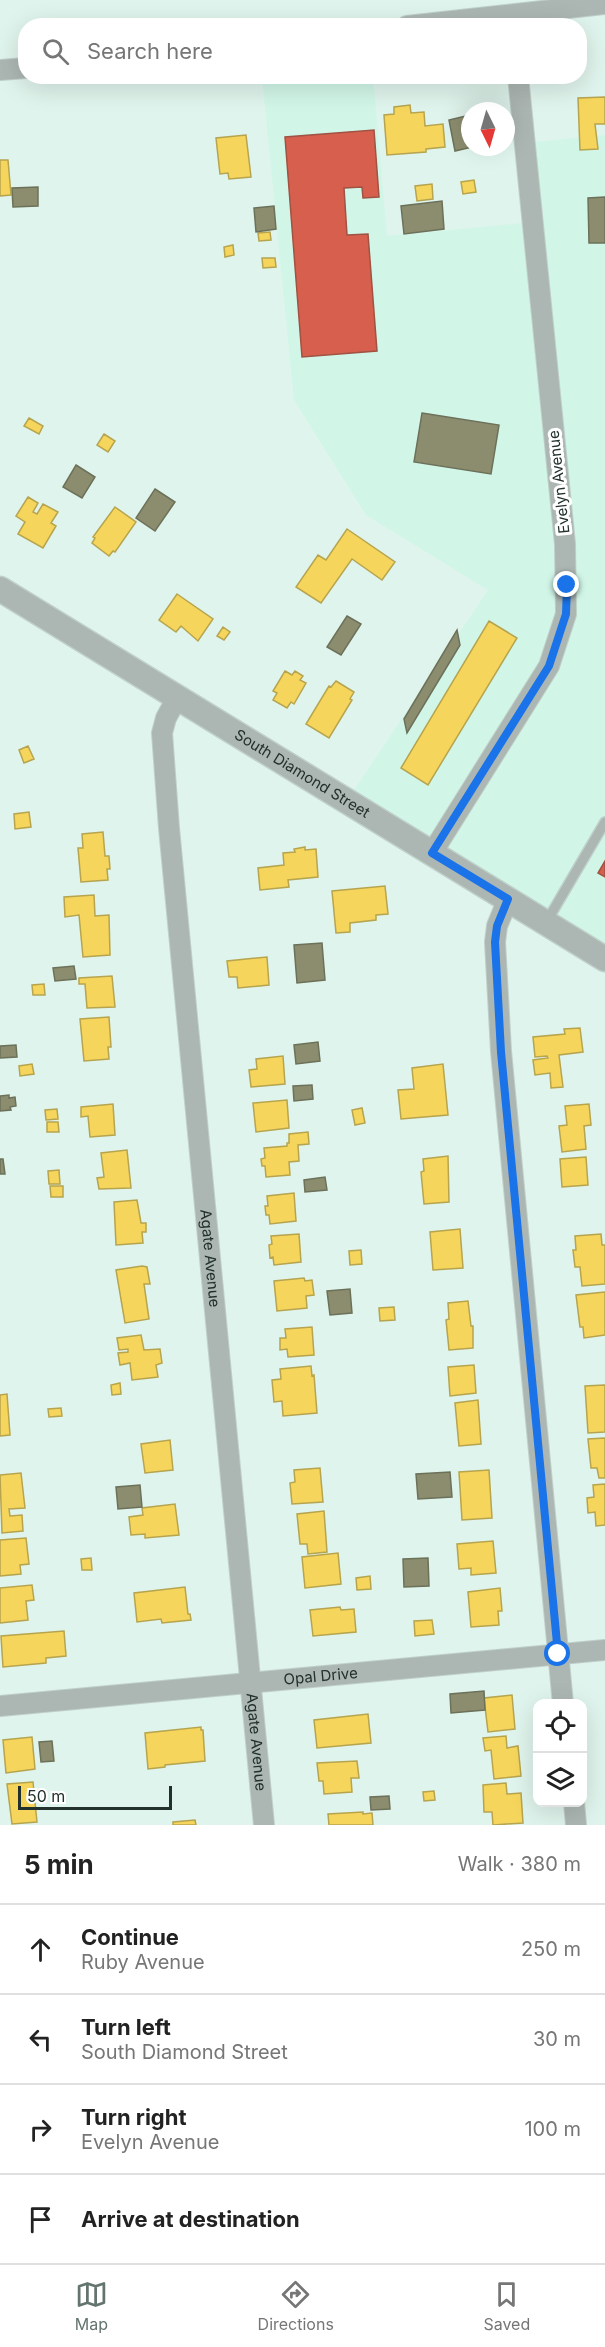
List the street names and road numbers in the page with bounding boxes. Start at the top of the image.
street label: Evelyn Avenue [544,429,573,535]
street label: South Diamond Street [231,725,373,822]
street label: Agate Avenue [196,1208,225,1308]
street label: Opal Drive [283,1663,358,1689]
street label: Agate Avenue [242,1692,271,1792]

